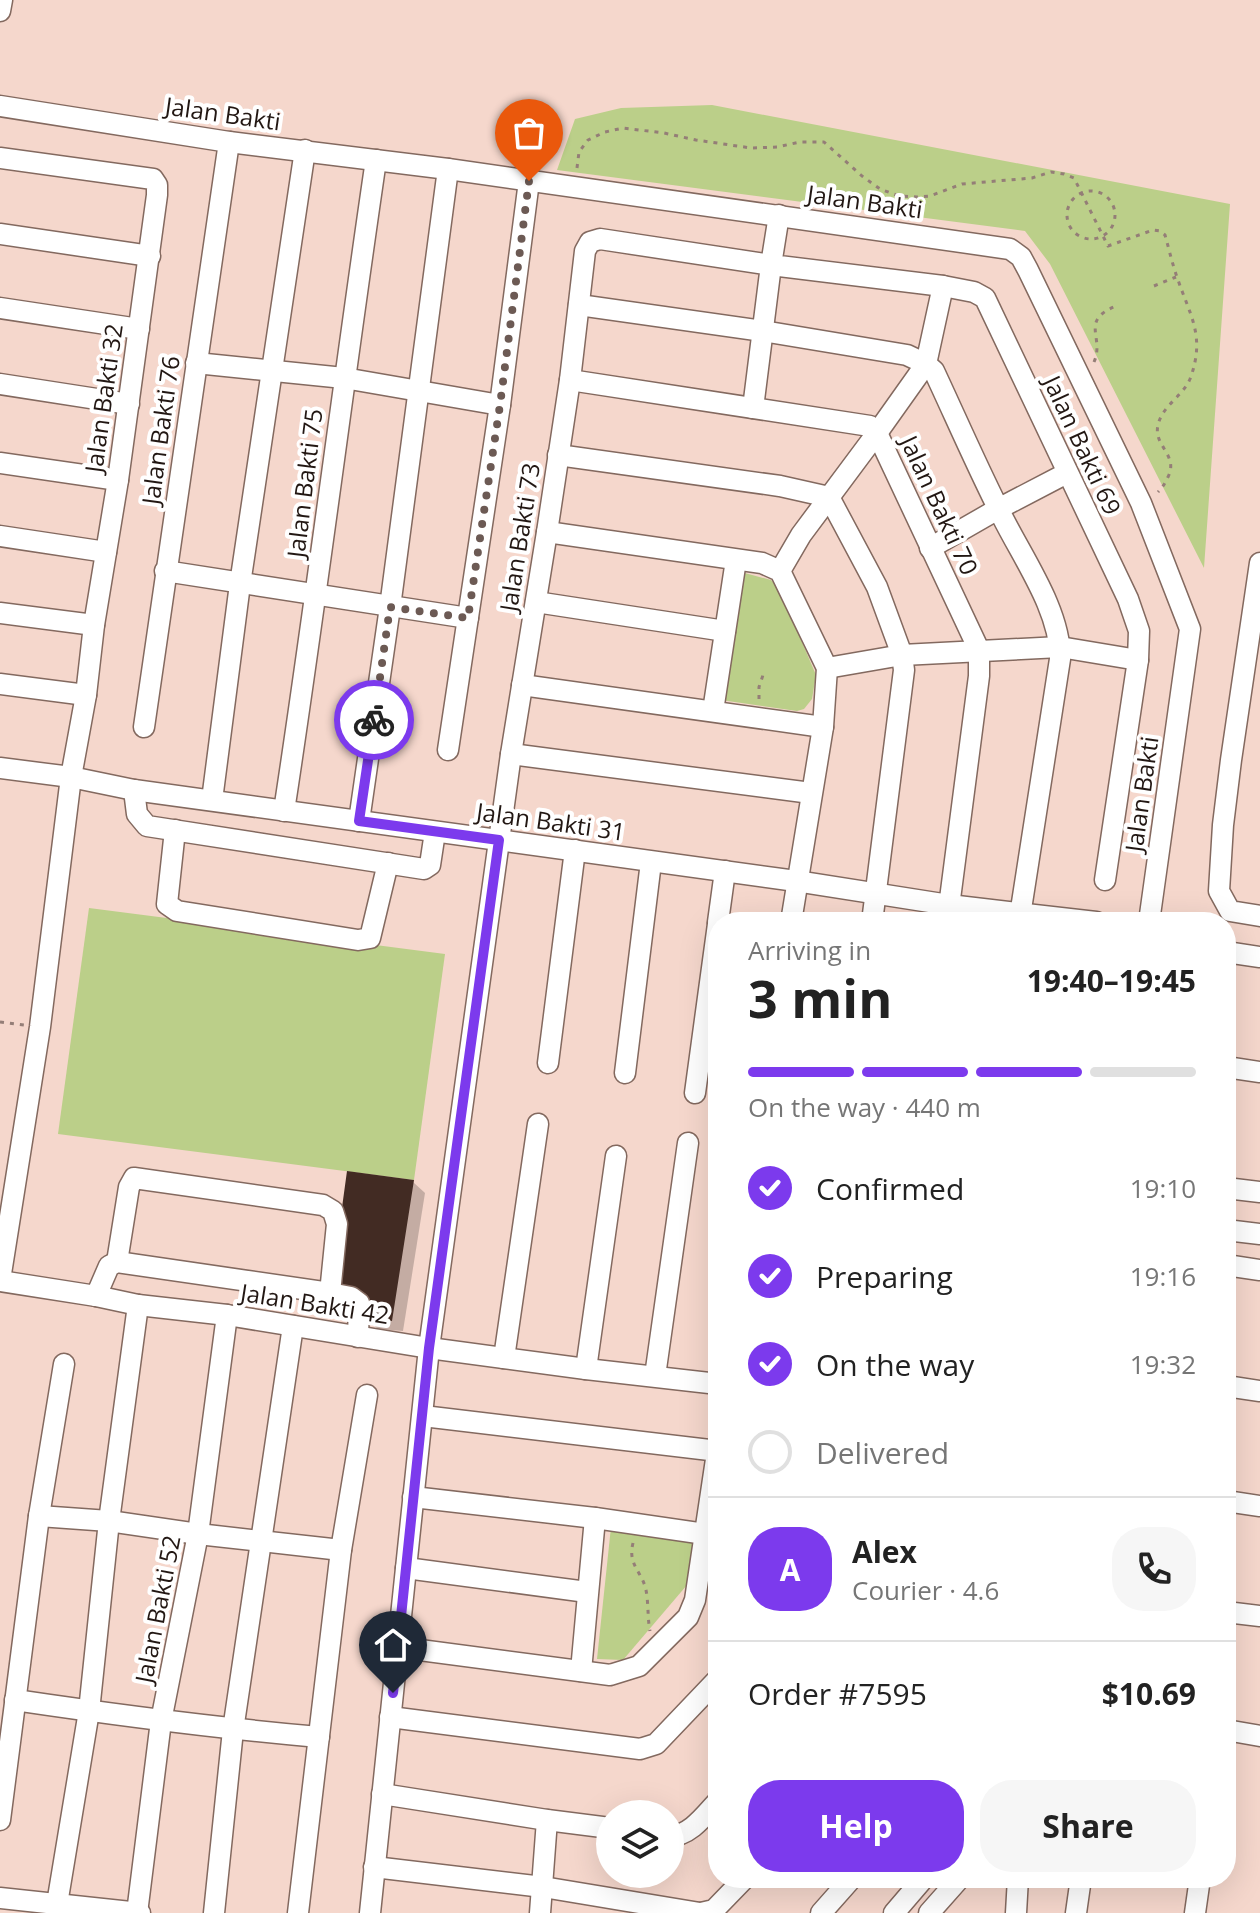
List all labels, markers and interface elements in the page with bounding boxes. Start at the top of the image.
street label: Jalan Bakti [161,88,283,137]
pin [495,99,563,181]
icon: bag [507,111,551,155]
street label: Jalan Bakti [803,176,925,225]
street label: Jalan Bakti 32 [76,321,130,476]
street label: Jalan Bakti 76 [133,353,187,508]
street label: Jalan Bakti 69 [1036,368,1130,520]
street label: Jalan Bakti 75 [278,407,330,561]
street label: Jalan Bakti 70 [893,428,987,580]
street label: Jalan Bakti 73 [491,460,547,616]
courier [334,680,414,760]
icon: bike [352,698,396,742]
street label: Jalan Bakti [1116,734,1165,856]
street label: Jalan Bakti 31 [473,794,628,848]
text: Arriving in [748,932,871,968]
text: 19:40–19:45 [1027,960,1196,1001]
text: 3 min [748,962,892,1033]
text: On the way · 440 m [748,1089,981,1125]
icon: check [748,1166,792,1210]
text: Confirmed [816,1168,964,1209]
text: 19:10 [1130,1170,1196,1206]
icon: check [748,1254,792,1298]
text: Preparing [816,1256,953,1297]
text: 19:16 [1130,1258,1196,1294]
street label: Jalan Bakti 42 [236,1275,392,1331]
icon: check [748,1342,792,1386]
text: On the way [816,1344,974,1385]
text: 19:32 [1130,1346,1196,1382]
text: Delivered [816,1432,949,1473]
button: phone [1112,1527,1196,1611]
text: Alex [852,1531,917,1572]
street label: Jalan Bakti 52 [126,1532,187,1688]
text: A [780,1549,800,1590]
text: Courier · 4.6 [852,1572,999,1608]
pin [359,1611,427,1693]
icon: home [371,1623,415,1667]
text: Order #7595 [748,1673,927,1714]
text: $10.69 [1102,1673,1196,1714]
button: Help [748,1780,964,1872]
button: Share [980,1780,1196,1872]
map controls [596,1800,684,1888]
button: layers [596,1800,684,1888]

